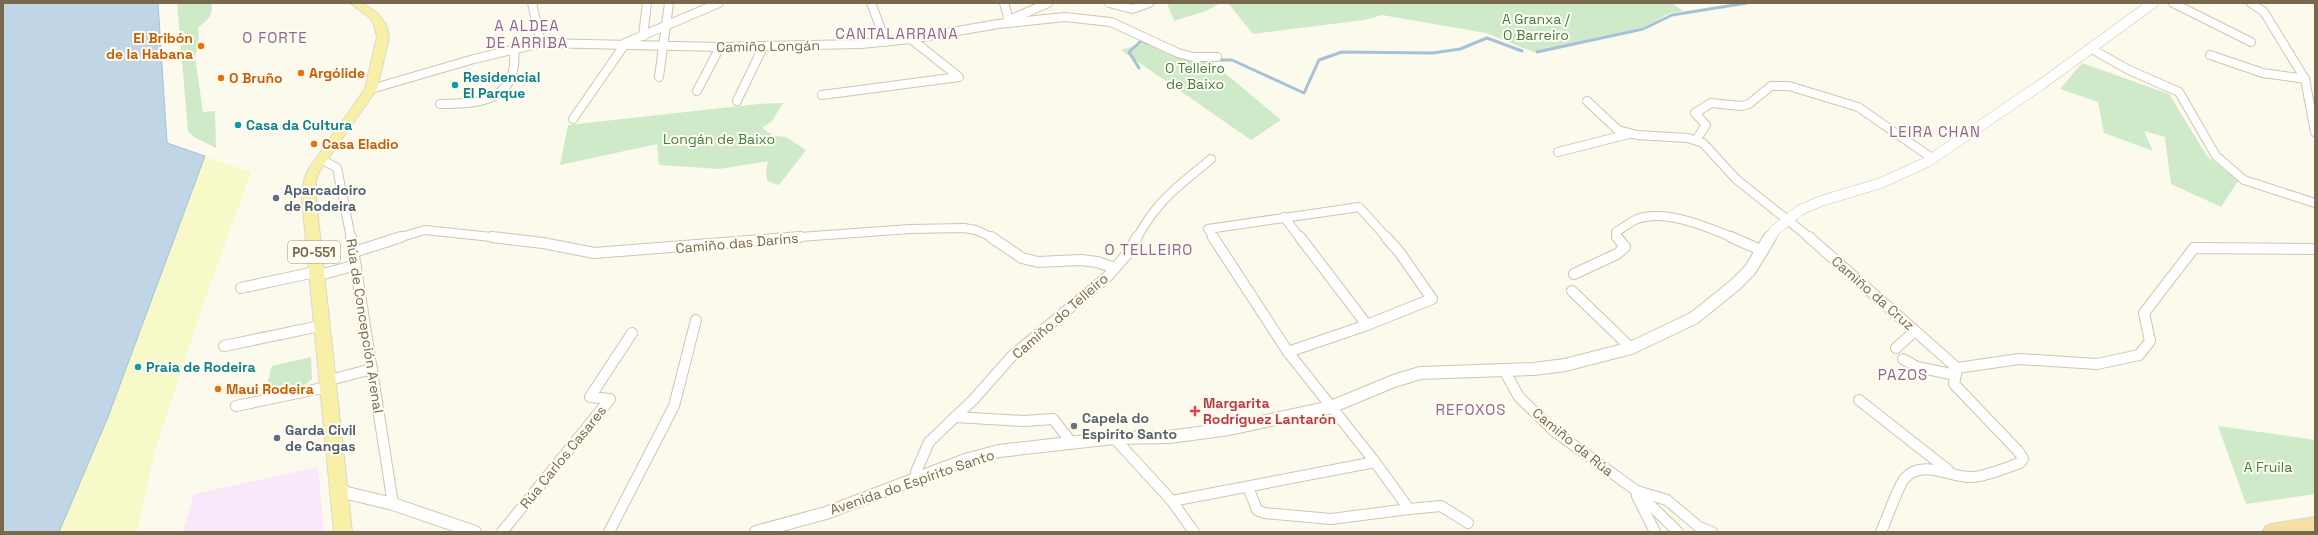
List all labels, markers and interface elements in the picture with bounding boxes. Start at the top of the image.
park label: A Granxa / O Barreiro [1502,10,1571,44]
district label: A ALDEA DE ARRIBA [486,16,568,52]
district label: CANTALARRANA [835,24,959,43]
district label: O FORTE [242,28,308,47]
place label: El Bribón de la Habana [106,29,193,63]
street label: Camiño Longán [716,36,820,56]
marker: El Bribón de la Habana [196,41,206,51]
park label: O Telleiro de Baixo [1165,59,1225,93]
place label: Argólide [309,64,365,82]
marker: Argólide [296,68,306,78]
place label: Residencial El Parque [463,68,540,102]
place label: O Bruño [229,69,283,87]
marker: O Bruño [216,73,226,83]
marker: Residencial El Parque [450,80,460,90]
place label: Casa da Cultura [246,116,352,134]
marker: Casa da Cultura [233,120,243,130]
district label: LEIRA CHAN [1889,122,1981,141]
park label: Longán de Baixo [663,130,775,148]
place label: Casa Eladio [322,135,399,153]
marker: Casa Eladio [309,139,319,149]
place label: Aparcadoiro de Rodeira [284,181,366,215]
marker: Aparcadoiro de Rodeira [271,193,281,203]
street label: Camiño das Daríns [675,229,799,257]
street label: Rúa de Concepción Arenal [342,237,388,415]
district label: O TELLEIRO [1105,240,1193,259]
road number: PO-551 [288,241,340,263]
street label: Camiño da Cruz [1828,252,1918,334]
street label: Camiño do Telleiro [1008,269,1112,363]
place label: Praia de Rodeira [146,358,255,376]
marker: Praia de Rodeira [133,362,143,372]
district label: PAZOS [1878,365,1928,384]
place label: Maui Rodeira [226,380,314,398]
marker: Maui Rodeira [213,384,223,394]
place label: Margarita Rodríguez Lantarón [1203,394,1336,428]
district label: REFOXOS [1435,400,1507,419]
street label: Rúa Carlos Casares [516,402,610,512]
street label: Camiño da Rúa [1529,404,1617,480]
marker: Margarita Rodríguez Lantarón [1190,406,1200,416]
place label: Capela do Espiríto Santo [1082,409,1177,443]
place label: Garda Civil de Cangas [285,421,356,455]
marker: Capela do Espiríto Santo [1069,421,1079,431]
marker: Garda Civil de Cangas [272,433,282,443]
street label: Avenida do Espírito Santo [827,445,997,519]
park label: A Fruila [2244,458,2292,476]

